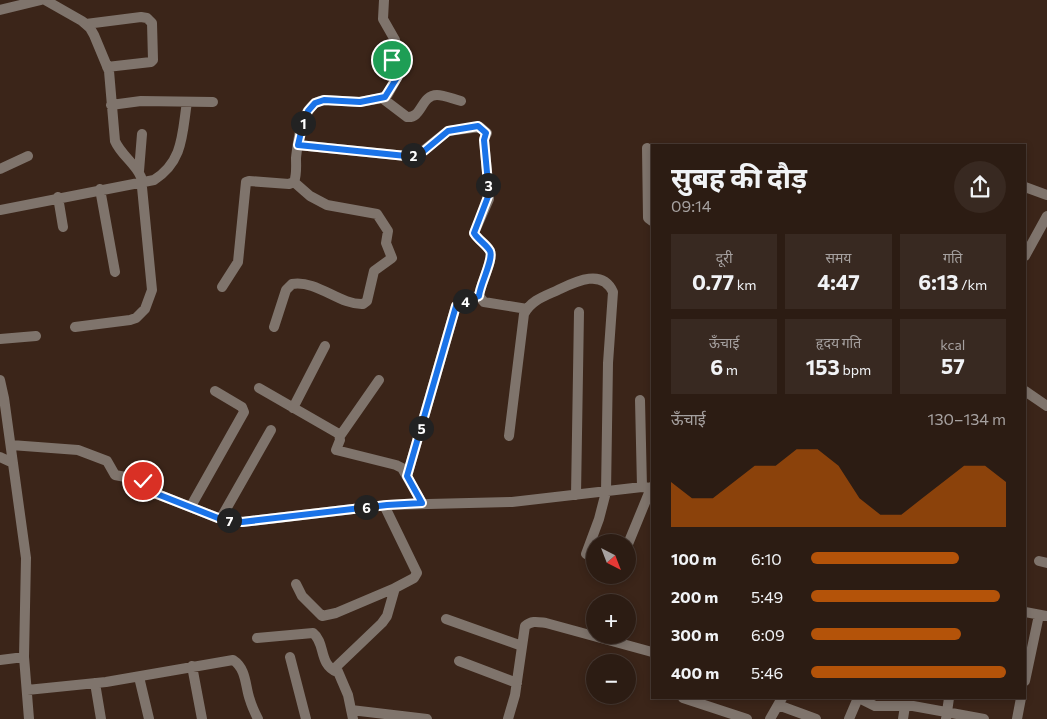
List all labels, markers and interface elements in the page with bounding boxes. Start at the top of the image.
pin [371,39,413,81]
icon: arrive [378,46,406,74]
pin: 1 [290,110,316,136]
text: 1 [300,115,307,132]
pin: 2 [400,142,426,168]
text: 2 [410,147,417,164]
text: सुबह की दौड़ [671,160,807,194]
button: share [954,161,1006,213]
pin: 3 [476,172,500,198]
text: 3 [484,177,493,194]
text: 09:14 [671,196,711,215]
text: दूरी [716,249,733,266]
text: समय [826,249,851,266]
text: गति [943,249,963,266]
text: 0.77 [692,269,734,294]
text: 4:47 [817,269,860,294]
text: 6:13 [918,269,959,294]
text: km [734,276,756,293]
text: /km [959,276,987,293]
pin: 4 [452,288,478,314]
text: 4 [461,293,470,310]
text: ऊँचाई [709,334,739,351]
text: हृदय गति [816,334,861,351]
text: kcal [940,336,965,353]
text: 57 [941,353,965,378]
text: 6 [710,354,723,379]
text: 153 [806,354,840,379]
text: m [723,361,738,378]
text: bpm [840,361,871,378]
text: ऊँचाई [671,409,706,428]
text: 130–134 m [928,409,1006,428]
pin: 5 [408,416,434,440]
text: 5 [417,420,426,437]
pin [122,460,164,502]
icon: check [129,467,157,495]
pin: 6 [354,494,378,520]
text: 6 [362,499,371,516]
pin: 7 [216,508,242,532]
text: 7 [226,512,233,529]
north arrow [586,534,636,584]
map controls [586,534,636,704]
text: 100 m [671,549,717,568]
text: 6:10 [751,549,782,568]
text: 200 m [671,587,718,606]
text: 5:49 [751,587,783,606]
button: + [586,594,636,644]
text: 300 m [671,625,719,644]
text: 6:09 [751,625,785,644]
button: − [586,654,636,704]
text: 400 m [671,663,719,682]
text: 5:46 [751,663,783,682]

